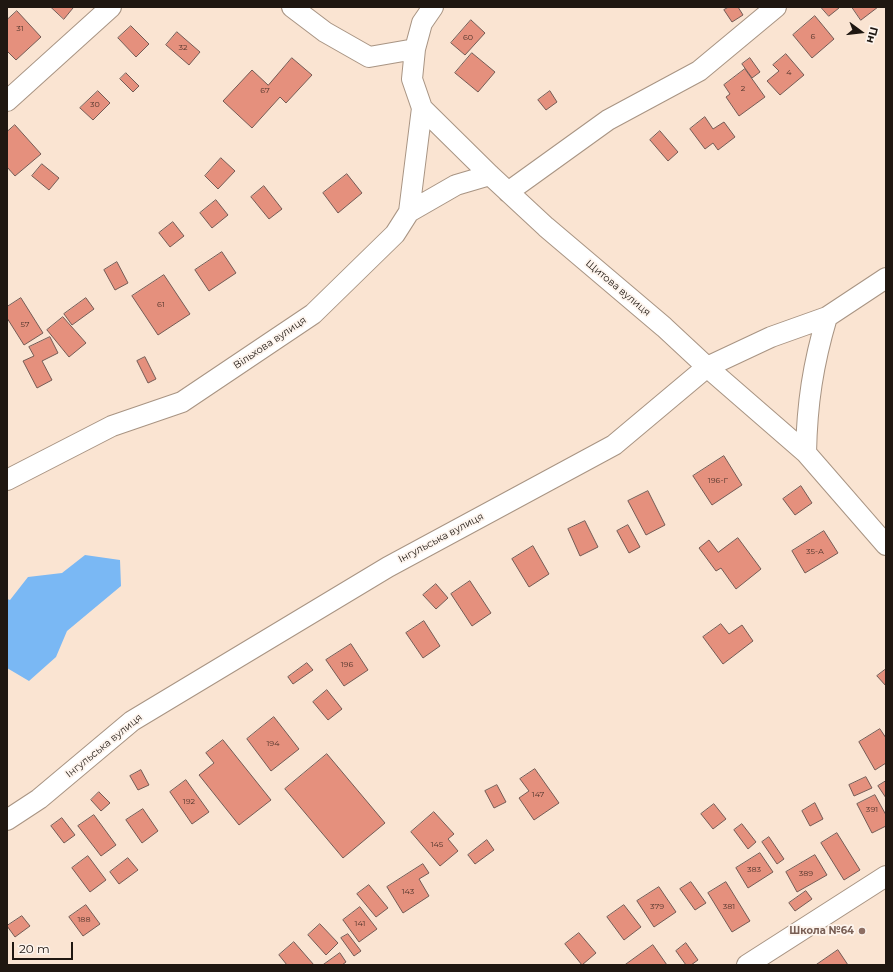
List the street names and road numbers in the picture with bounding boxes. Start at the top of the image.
street label: Щитова вулиця [583,257,653,319]
street label: Вільхова вулиця [231,314,309,372]
street label: Інгульська вулиця [396,510,486,566]
street label: Інгульська вулиця [63,711,145,781]

